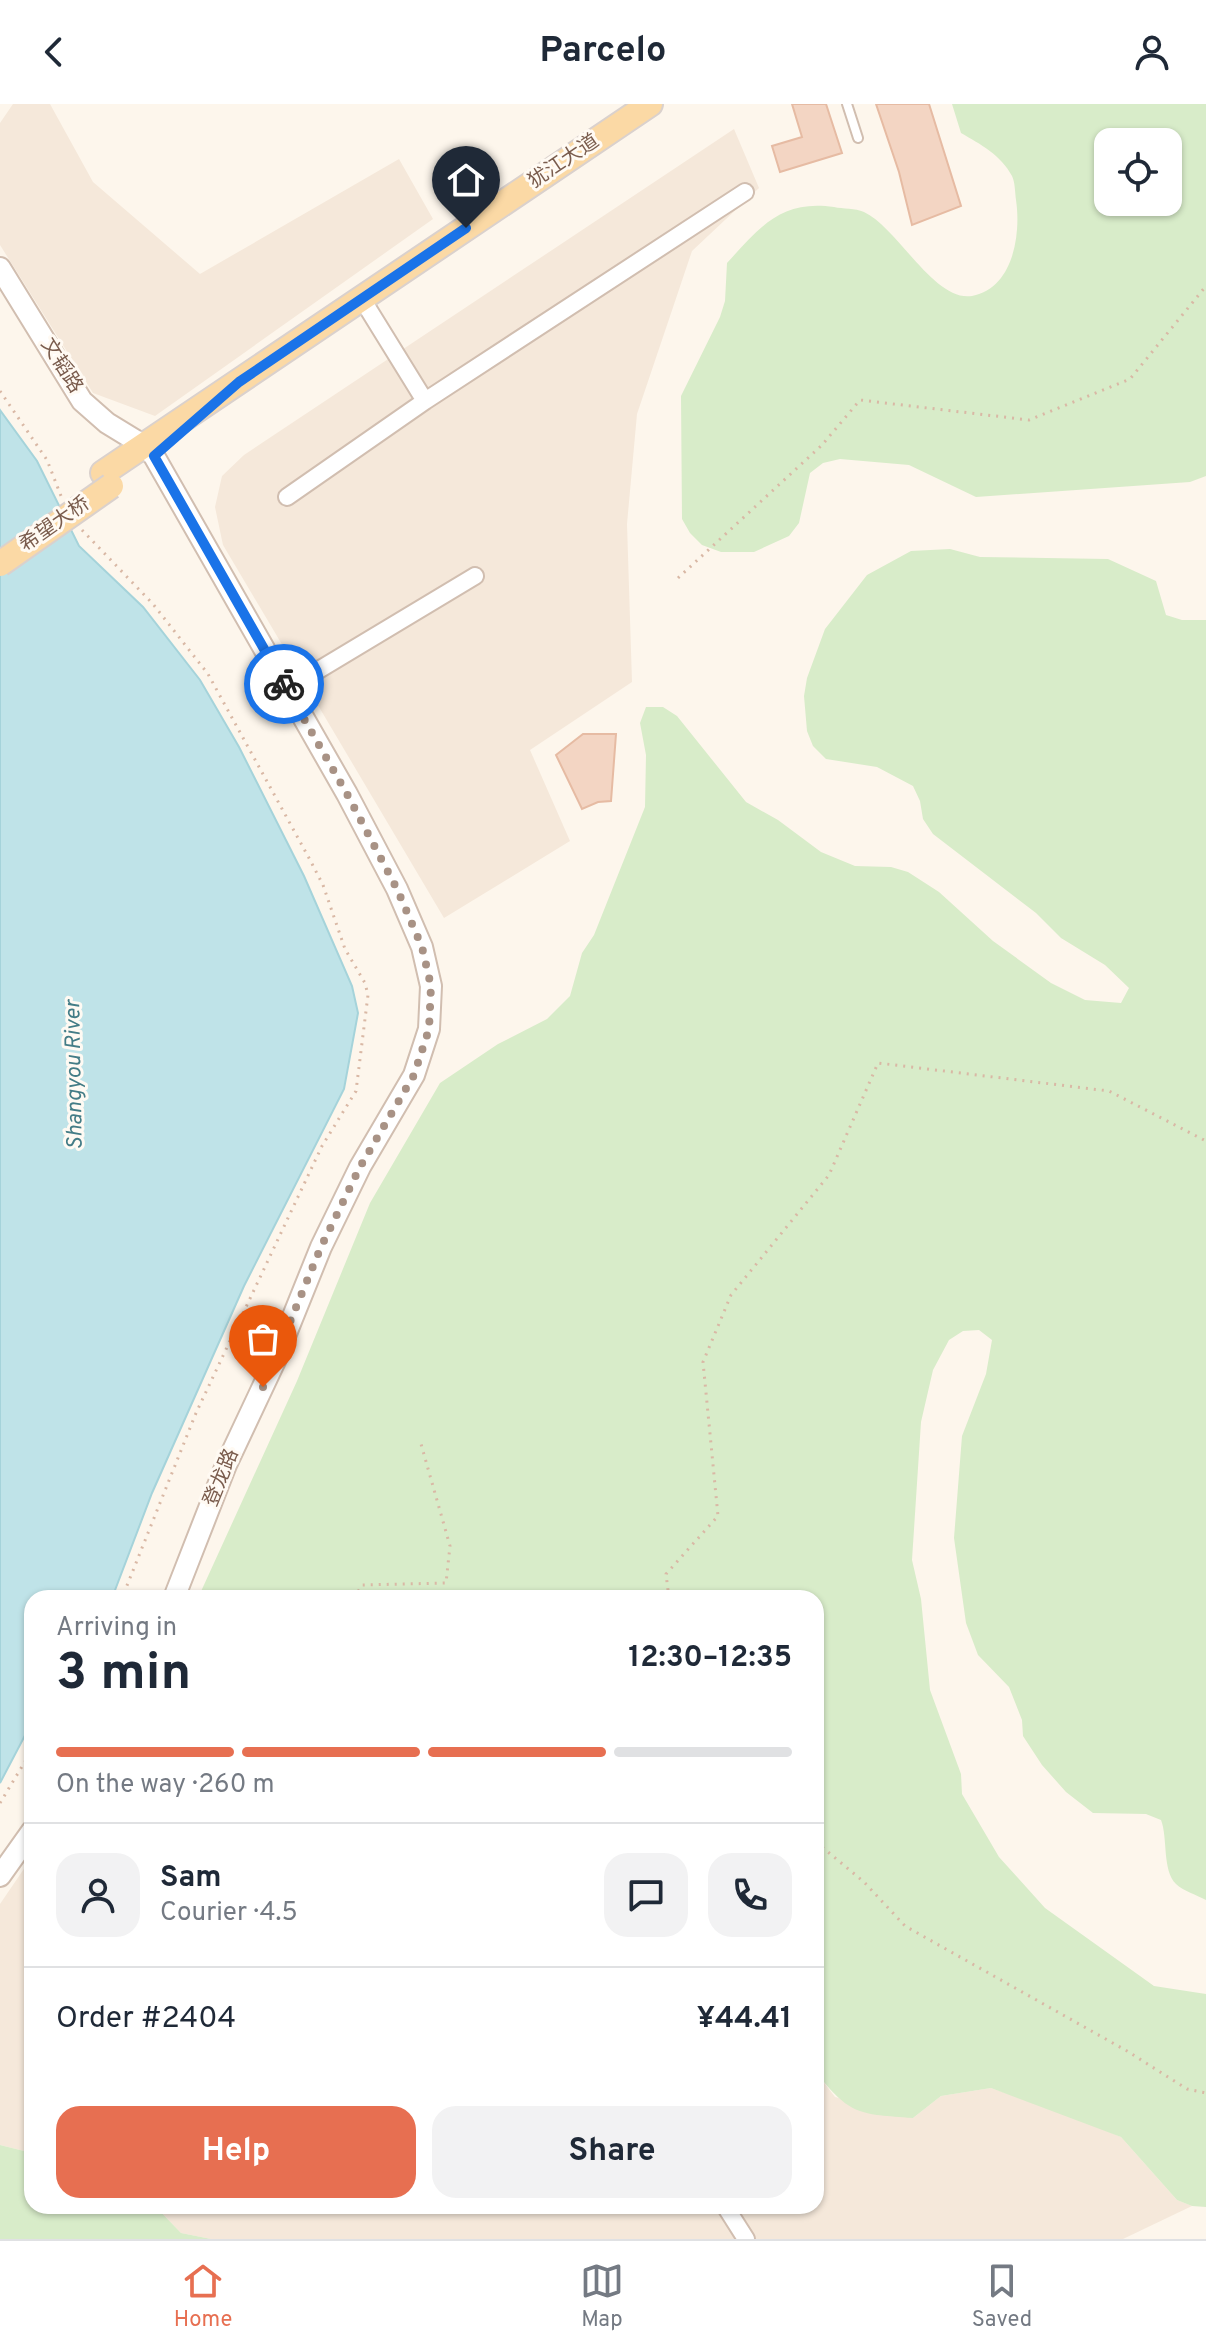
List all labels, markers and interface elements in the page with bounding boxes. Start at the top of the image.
text: Parcelo [540,29,666,75]
icon: back [32,30,76,74]
icon: person [1130,30,1174,74]
map controls [1094,128,1182,216]
button: locate [1094,128,1182,216]
street label: 犹江大道 [524,129,604,195]
pin [432,146,500,228]
icon: home [444,158,488,202]
street label: 文韬路 [34,334,88,398]
street label: 希望大桥 [15,491,95,559]
courier [244,644,324,724]
icon: bike [262,662,306,706]
water label: Shangyou River [60,998,90,1150]
pin [229,1305,297,1387]
icon: bag [241,1317,285,1361]
street label: 登龙路 [199,1445,245,1511]
text: Arriving in [56,1612,177,1645]
text: 12:30–12:35 [628,1640,792,1677]
text: 3 min [56,1642,191,1708]
text: On the way · 260 m [56,1769,274,1802]
button: person [56,1853,140,1937]
button: chat [604,1853,688,1937]
button: phone [708,1853,792,1937]
text: Sam [160,1860,222,1897]
text: Courier · 4.5 [160,1897,298,1930]
text: Order #2404 [56,2001,236,2038]
text: ¥44.41 [697,2001,792,2038]
button: Help [56,2106,416,2198]
button: Share [432,2106,792,2198]
tab: Home [174,2259,232,2334]
tab: Map [580,2259,624,2334]
tab: Saved [972,2259,1032,2334]

